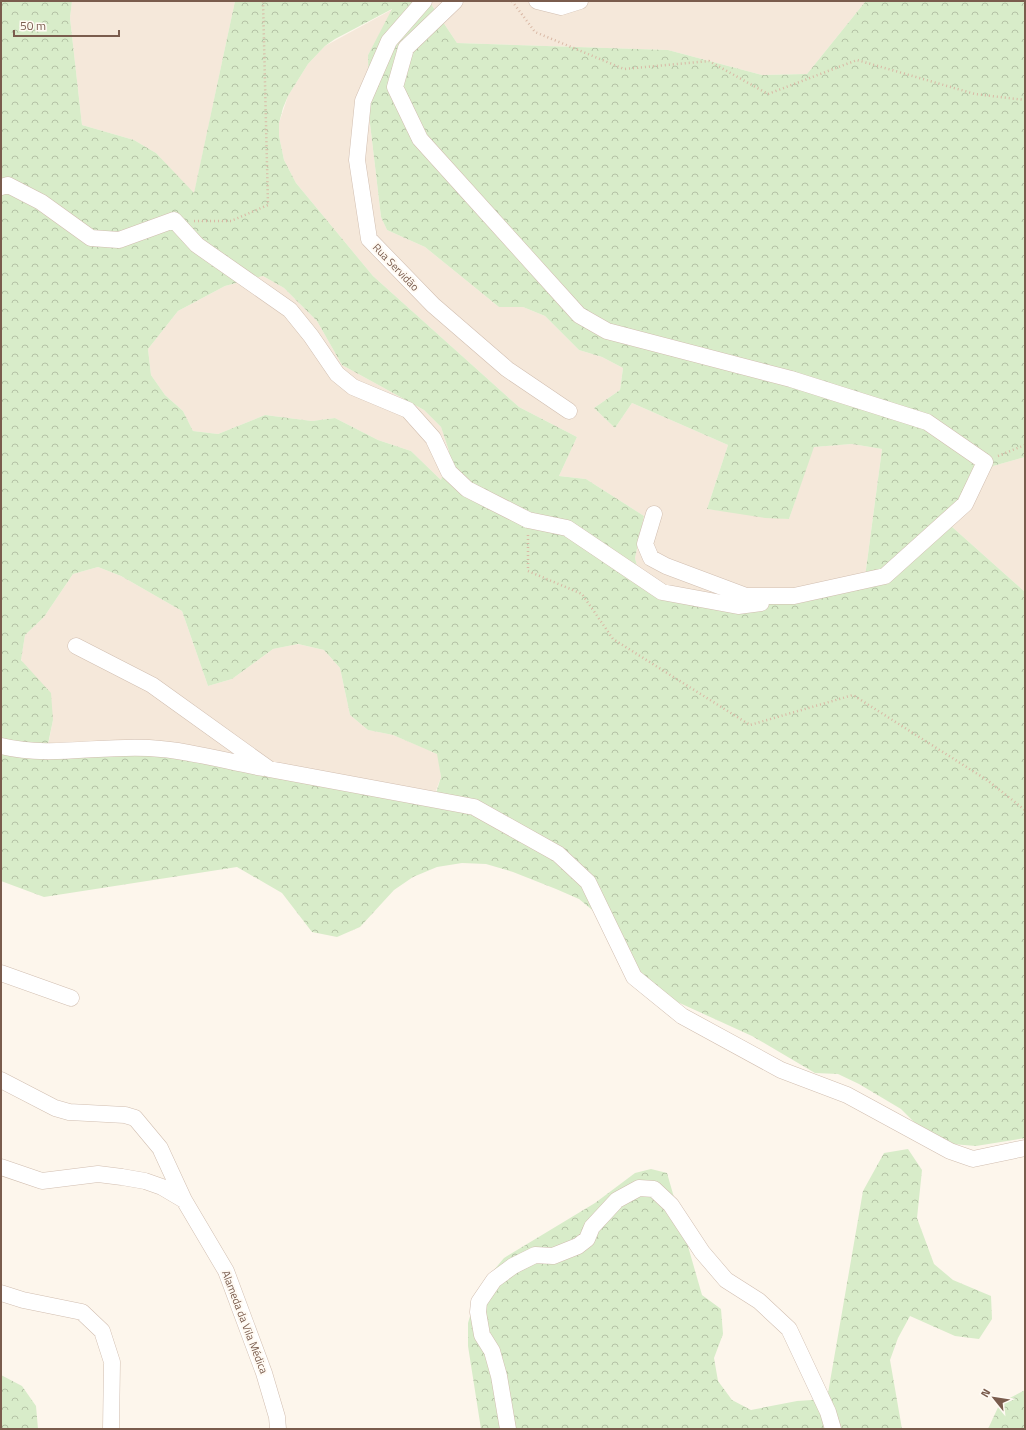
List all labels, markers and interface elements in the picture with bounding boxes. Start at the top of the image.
scale bar [14,12,119,38]
text: 50 m [20,16,46,35]
street label: Rua Servidão [369,240,423,295]
street label: Alameda da Vila Médica [218,1268,272,1376]
north arrow [974,1378,1014,1418]
text: N [977,1386,994,1400]

